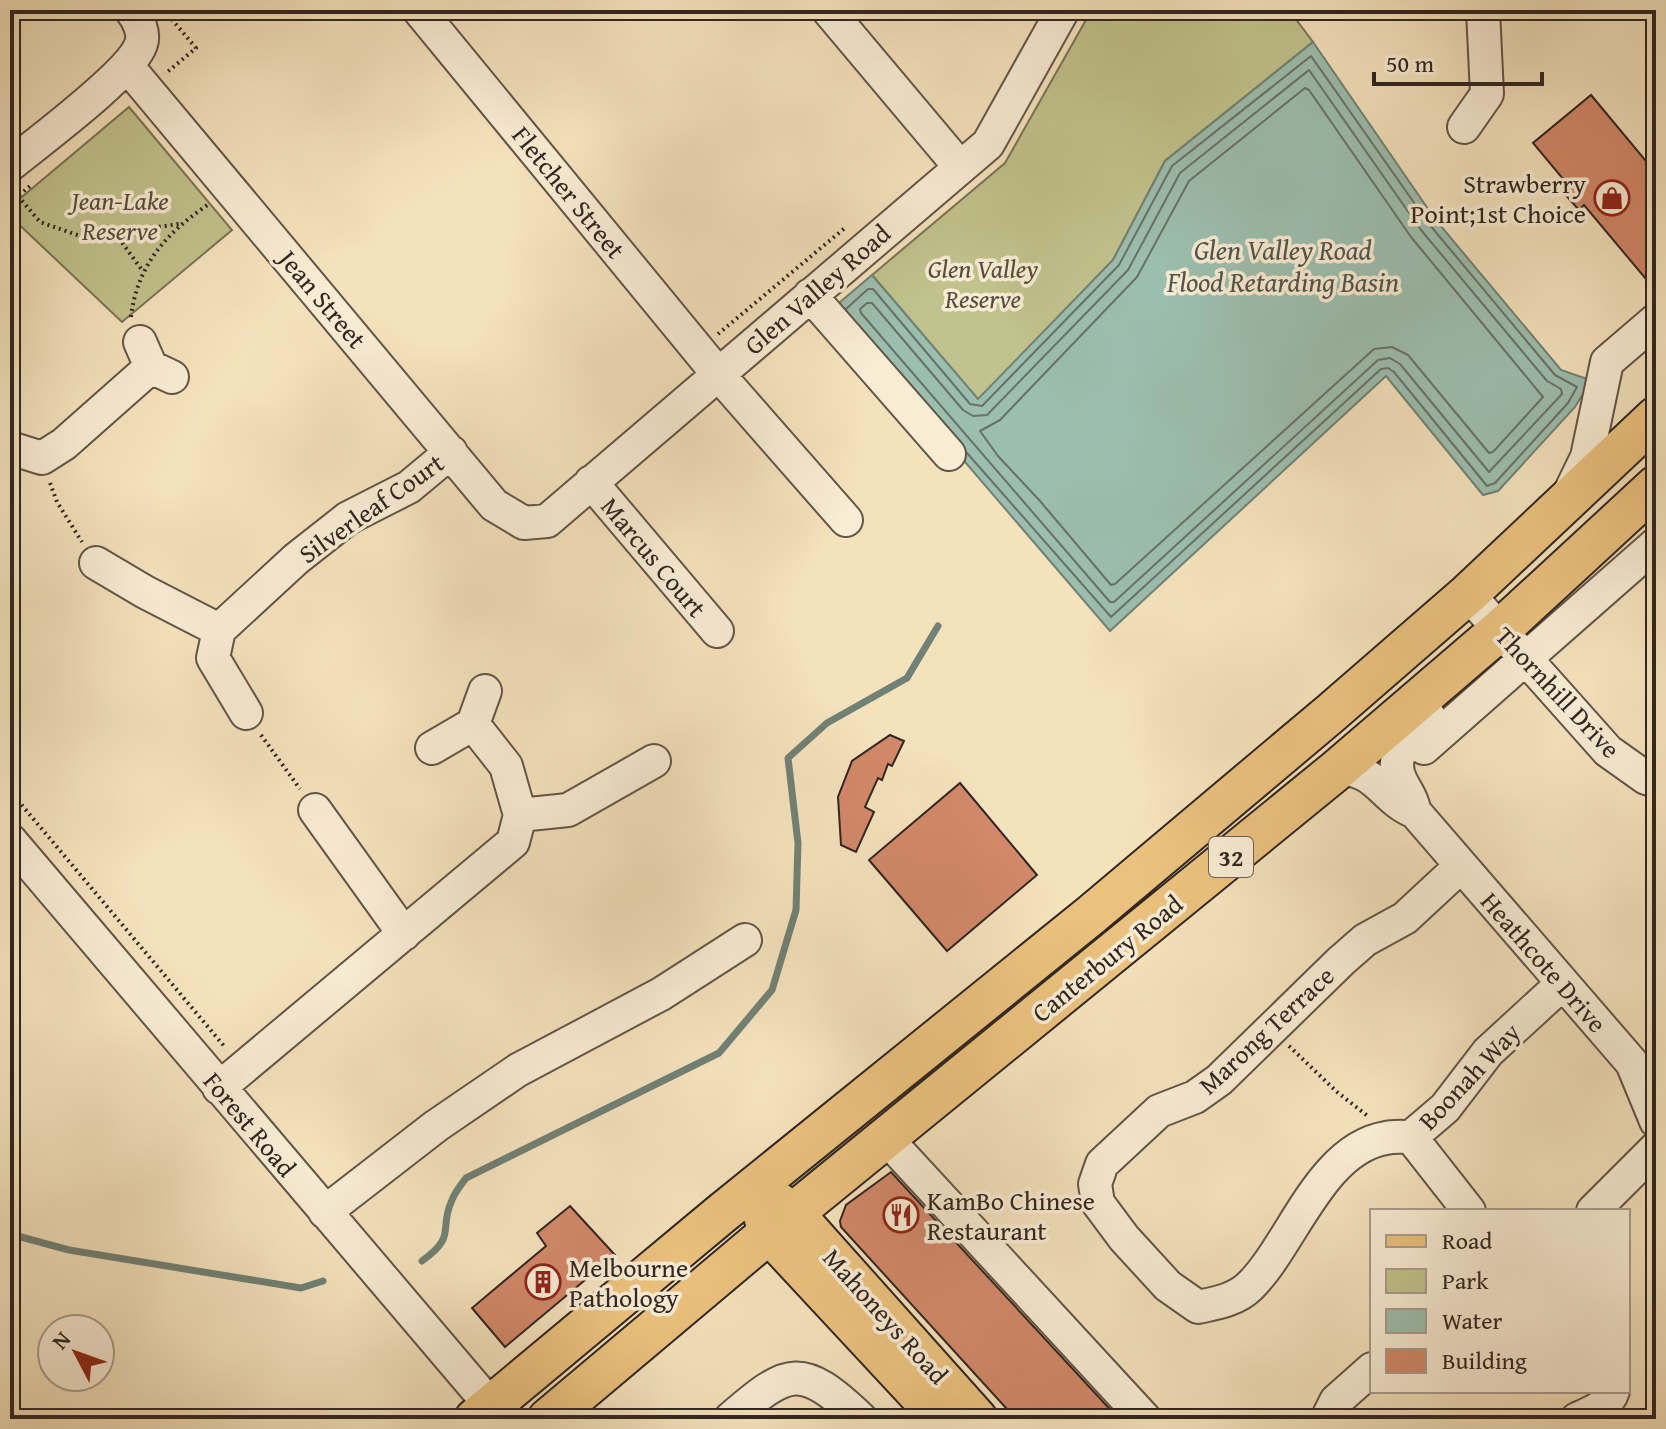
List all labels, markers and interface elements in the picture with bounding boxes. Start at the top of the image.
scale bar [1374,36,1542,86]
text: 50 m [1386,46,1434,81]
street label: Fletcher Street [503,117,635,267]
place label: Strawberry Point;1st Choice [1411,164,1586,233]
shop icon: Strawberry Point;1st Choice [1593,179,1631,217]
park label: Jean-Lake Reserve [67,181,169,250]
street label: Glen Valley Road [735,214,899,364]
water label: Glen Valley Road Flood Retarding Basin [1166,229,1399,302]
street label: Jean Street [268,239,376,357]
park label: Glen Valley Reserve [928,249,1038,318]
street label: Silverleaf Court [290,443,452,573]
street label: Marcus Court [592,488,716,626]
street label: Thornhill Drive [1486,617,1630,767]
road number: 32 [1209,837,1253,877]
street label: Heathcote Drive [1472,883,1616,1041]
street label: Canterbury Road [1023,885,1191,1031]
street label: Marong Terrace [1189,957,1343,1103]
street label: Boonah Way [1409,1013,1529,1139]
street label: Forest Road [194,1063,306,1185]
place label: KamBo Chinese Restaurant [927,1181,1095,1250]
restaurant icon: KamBo Chinese Restaurant [882,1196,920,1234]
legend [1370,1209,1630,1393]
text: Road [1442,1223,1492,1258]
street label: Mahoneys Road [814,1239,958,1393]
place label: Melbourne Pathology [569,1248,688,1317]
building icon: Melbourne Pathology [524,1263,562,1301]
text: Park [1442,1263,1489,1298]
text: Water [1442,1303,1503,1338]
north arrow [36,1313,116,1393]
text: N [44,1324,78,1356]
text: Building [1442,1343,1527,1378]

